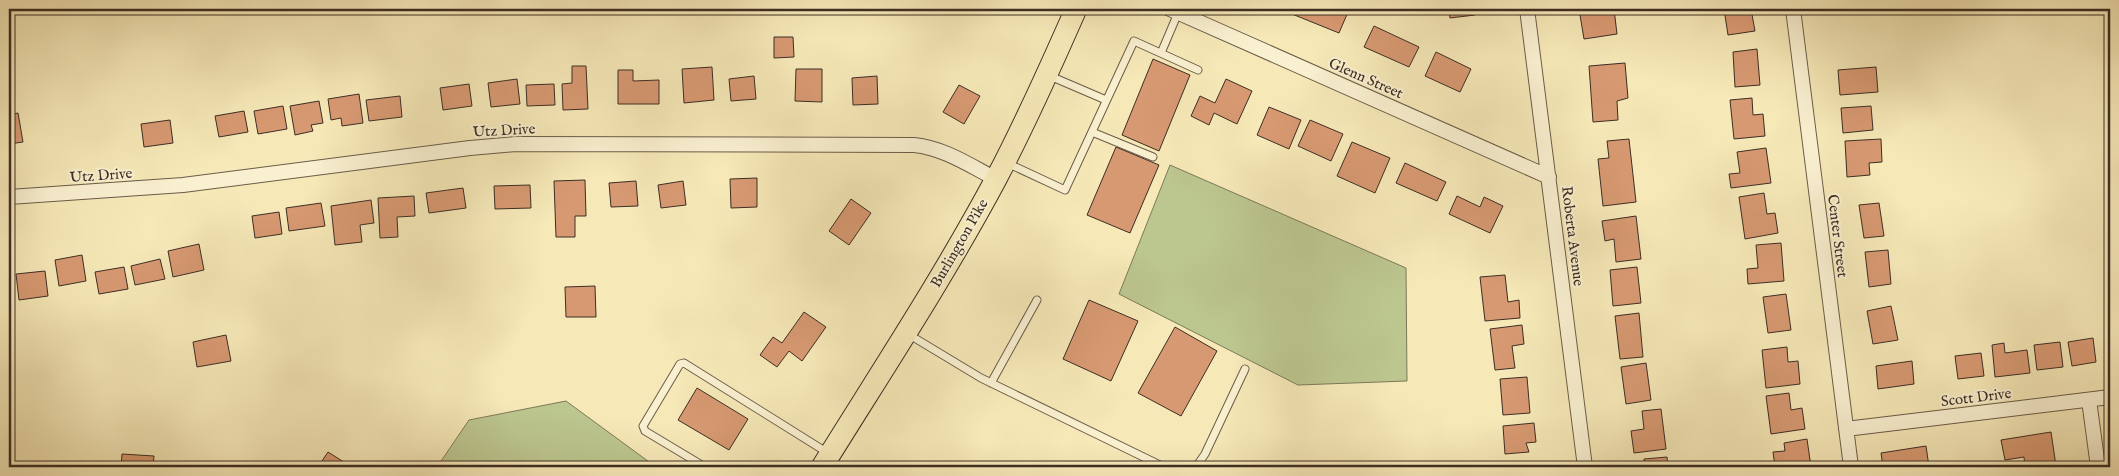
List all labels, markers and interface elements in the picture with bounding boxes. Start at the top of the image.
street label: Glenn Street [1326,54,1406,103]
street label: Utz Drive [472,119,536,142]
street label: Utz Drive [69,164,133,187]
street label: Roberta Avenue [1557,185,1588,287]
street label: Center Street [1823,193,1852,279]
street label: Burlington Pike [926,195,993,291]
street label: Scott Drive [1940,384,2012,411]

